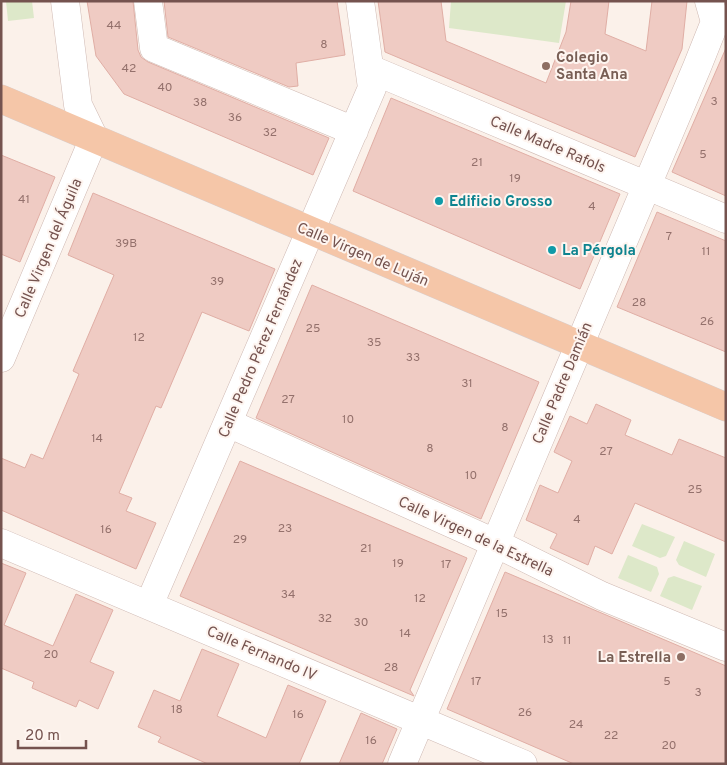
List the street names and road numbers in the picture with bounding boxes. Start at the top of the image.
street label: Calle Madre Rafols [487,112,608,178]
street label: Calle Virgen del Águila [10,175,87,321]
street label: Calle Virgen de Luján [294,219,431,292]
street label: Calle Pedro Pérez Fernández [215,256,308,441]
street label: Calle Padre Damián [529,320,598,447]
street label: Calle Virgen de la Estrella [395,493,556,582]
street label: Calle Fernando IV [203,623,320,686]

